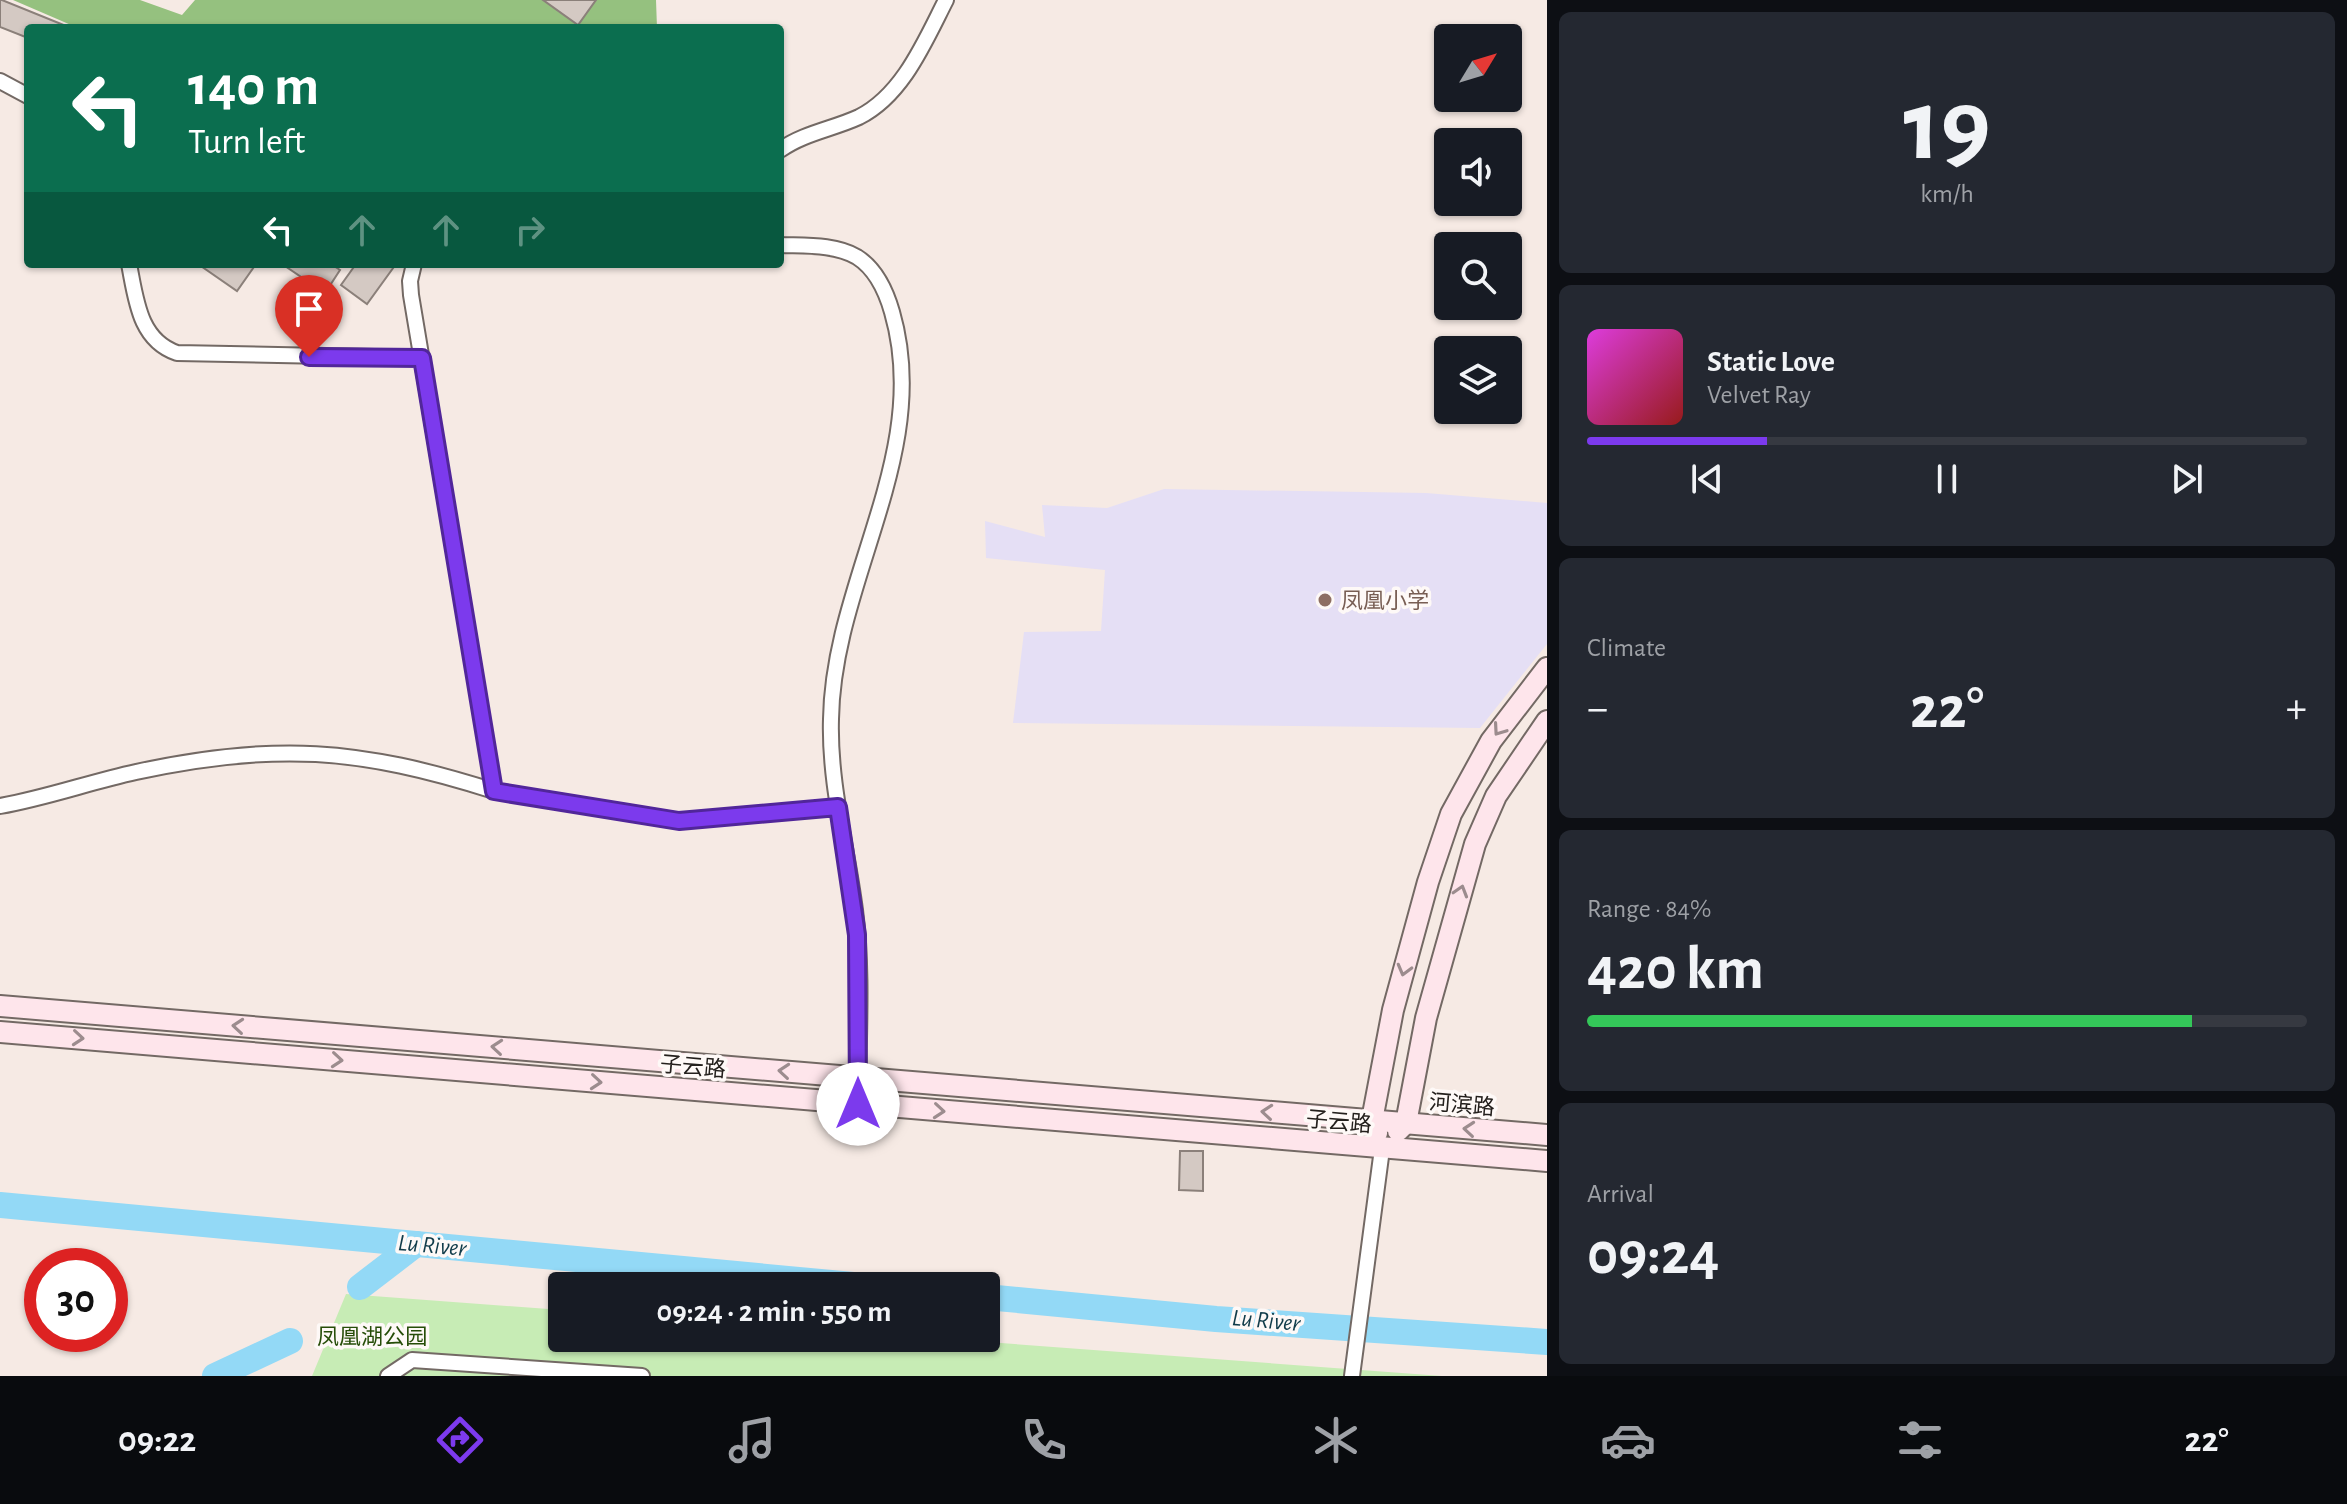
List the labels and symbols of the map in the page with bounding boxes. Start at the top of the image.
north arrow [1434,24,1522,112]
pin [275,275,343,357]
place label: 凤凰小学 [1341,589,1429,612]
marker: 凤凰小学 [1316,591,1334,609]
one-way arrow [1494,721,1509,735]
one-way arrow [1452,885,1468,898]
one-way arrow [1397,962,1413,976]
one-way arrow [231,1017,244,1034]
one-way arrow [72,1029,85,1046]
one-way arrow [490,1039,503,1056]
one-way arrow [331,1051,344,1068]
street label: 子云路 [659,1052,727,1081]
position arrow [816,1062,900,1146]
one-way arrow [777,1063,790,1080]
one-way arrow [590,1073,603,1090]
street label: 河滨路 [1428,1090,1496,1119]
one-way arrow [933,1102,946,1119]
one-way arrow [1260,1103,1273,1120]
street label: 子云路 [1305,1107,1373,1136]
one-way arrow [1462,1120,1475,1137]
water label: Lu River [397,1231,468,1261]
speed limit sign: 30 [24,1248,128,1352]
water label: Lu River [1231,1306,1302,1336]
park label: 凤凰湖公园 [317,1325,427,1348]

